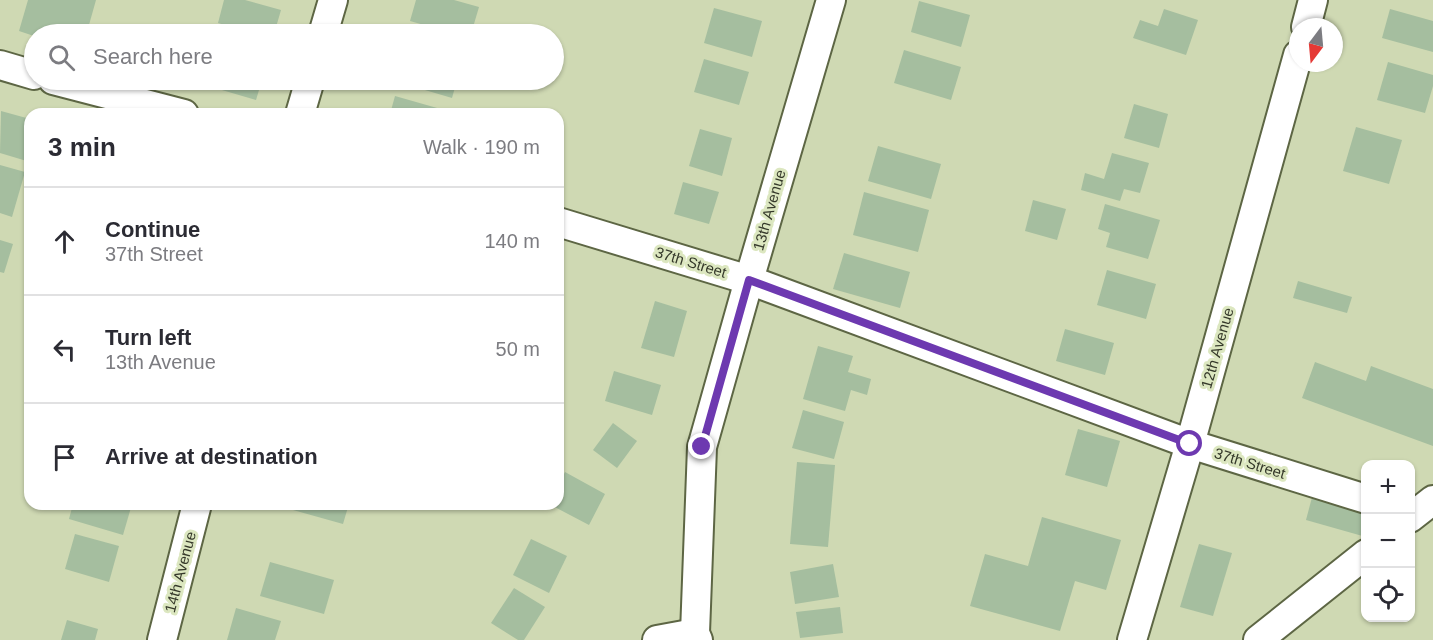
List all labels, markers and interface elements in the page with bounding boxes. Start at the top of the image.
north arrow [1289,18,1343,72]
search box [24,24,564,90]
icon: search [45,41,78,74]
text: Search here [93,44,213,69]
text: 3 min [48,132,116,162]
text: Walk · 190 m [423,136,540,158]
street label: 13th Avenue [749,168,789,252]
text: Continue [105,217,200,242]
icon: ahead [48,225,81,258]
text: 140 m [484,230,540,252]
text: 37th Street [105,243,203,265]
street label: 37th Street [653,243,729,281]
street label: 12th Avenue [1197,306,1237,390]
text: Turn left [105,325,191,350]
icon: left [48,333,81,366]
text: 50 m [496,338,540,360]
text: 13th Avenue [105,351,216,373]
route start [1176,430,1202,456]
route end [688,433,714,459]
icon: arrive [48,441,81,474]
text: Arrive at destination [105,444,318,469]
street label: 37th Street [1212,444,1288,482]
map controls [1361,460,1415,622]
button: + [1361,460,1415,514]
button: − [1361,514,1415,568]
street label: 14th Avenue [161,530,199,614]
button: locate [1361,568,1415,622]

